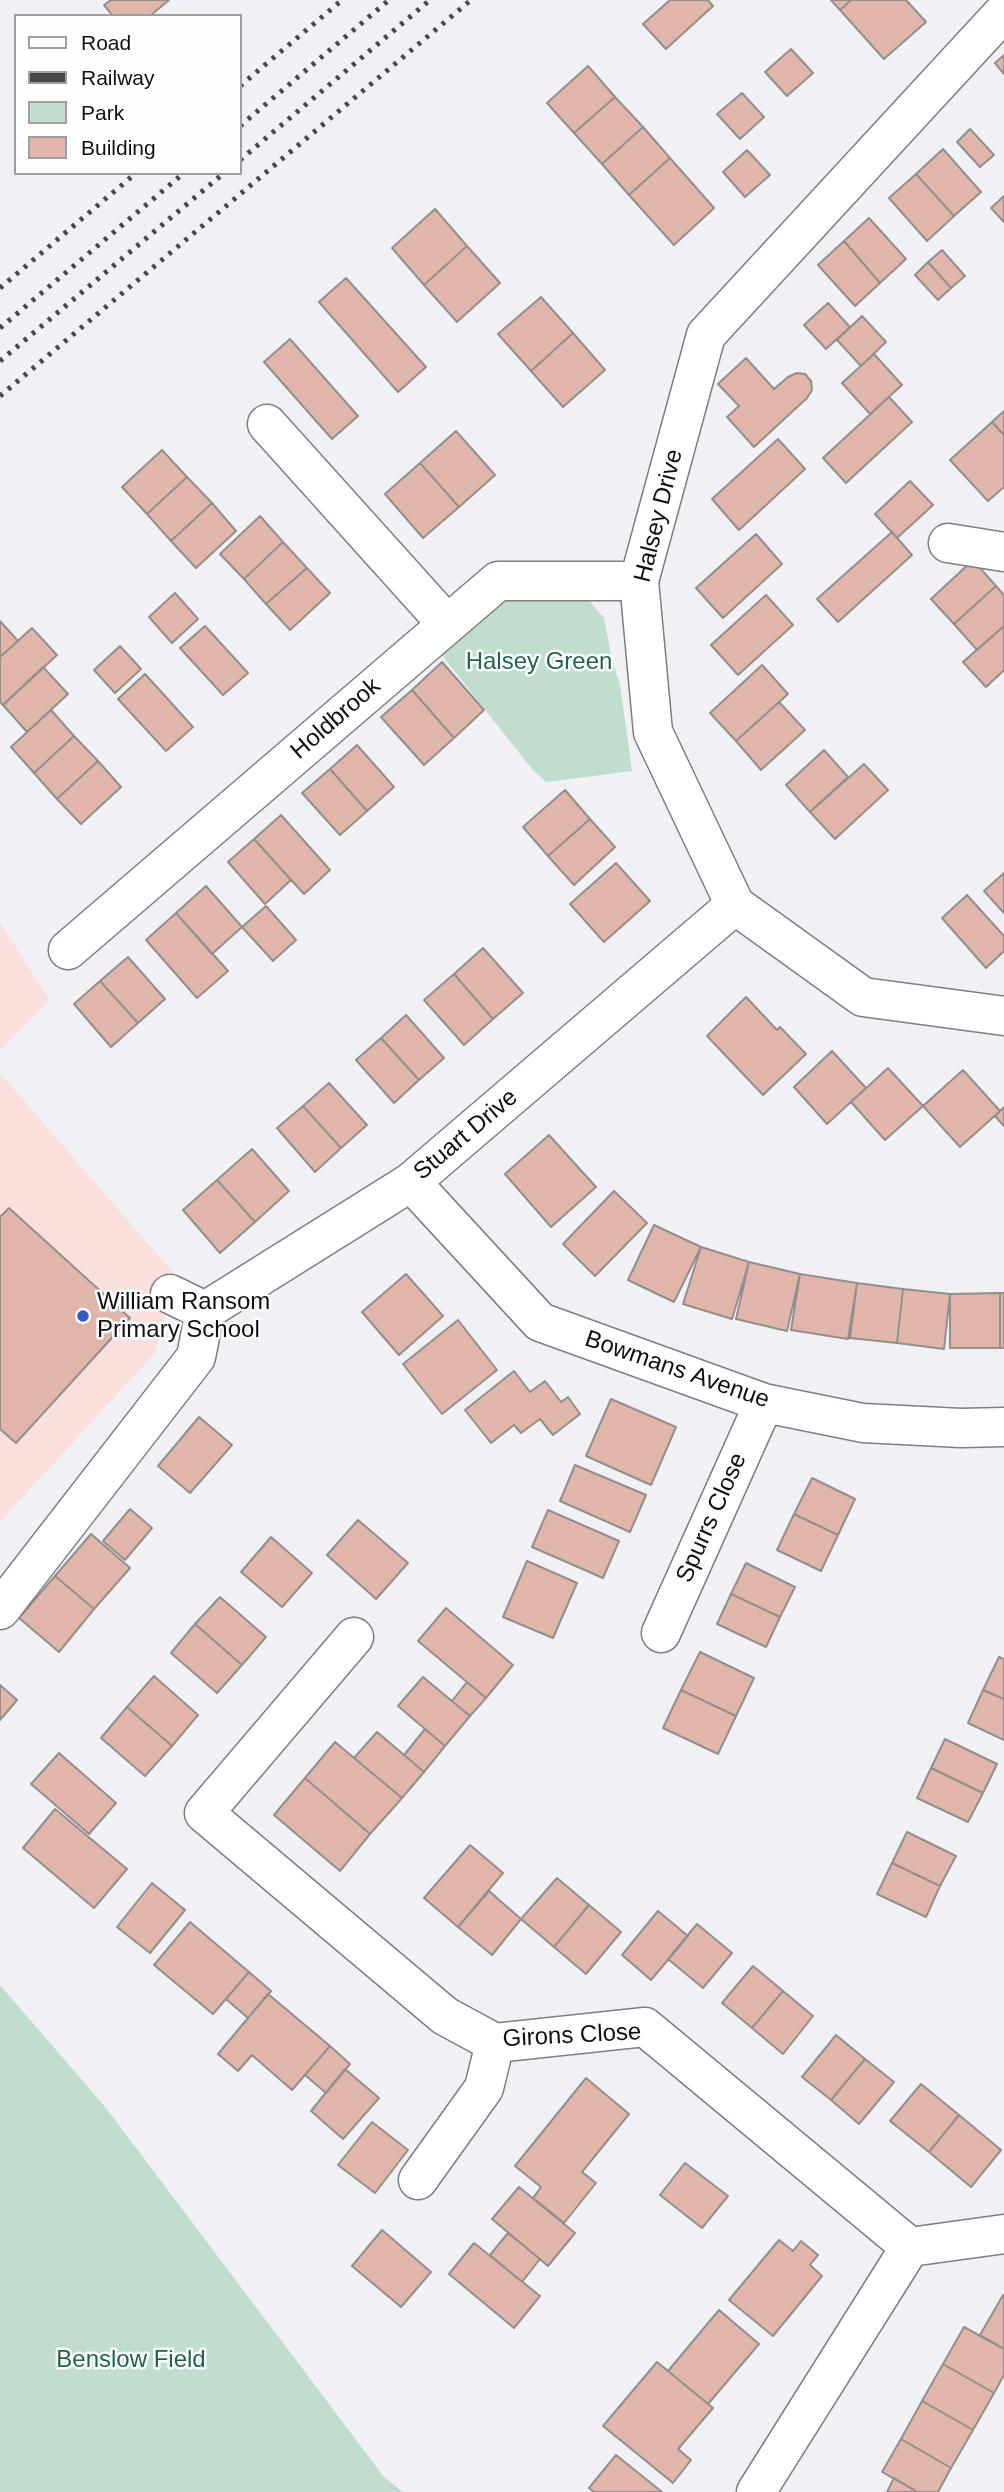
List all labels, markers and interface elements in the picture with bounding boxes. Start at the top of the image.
legend [14,14,242,175]
text: Road [81,31,131,54]
text: Railway [81,66,155,89]
text: Park [81,101,124,124]
text: Building [81,136,156,159]
street label: Halsey Drive [629,447,689,585]
park label: Halsey Green [466,648,612,676]
street label: Holdbrook [285,672,387,766]
street label: Stuart Drive [408,1083,524,1187]
place label: William Ransom Primary School [97,1288,270,1344]
marker: William Ransom Primary School [75,1308,91,1324]
street label: Bowmans Avenue [581,1325,773,1415]
street label: Spurrs Close [671,1449,753,1587]
street label: Girons Close [502,2018,642,2054]
park label: Benslow Field [56,2346,206,2374]

